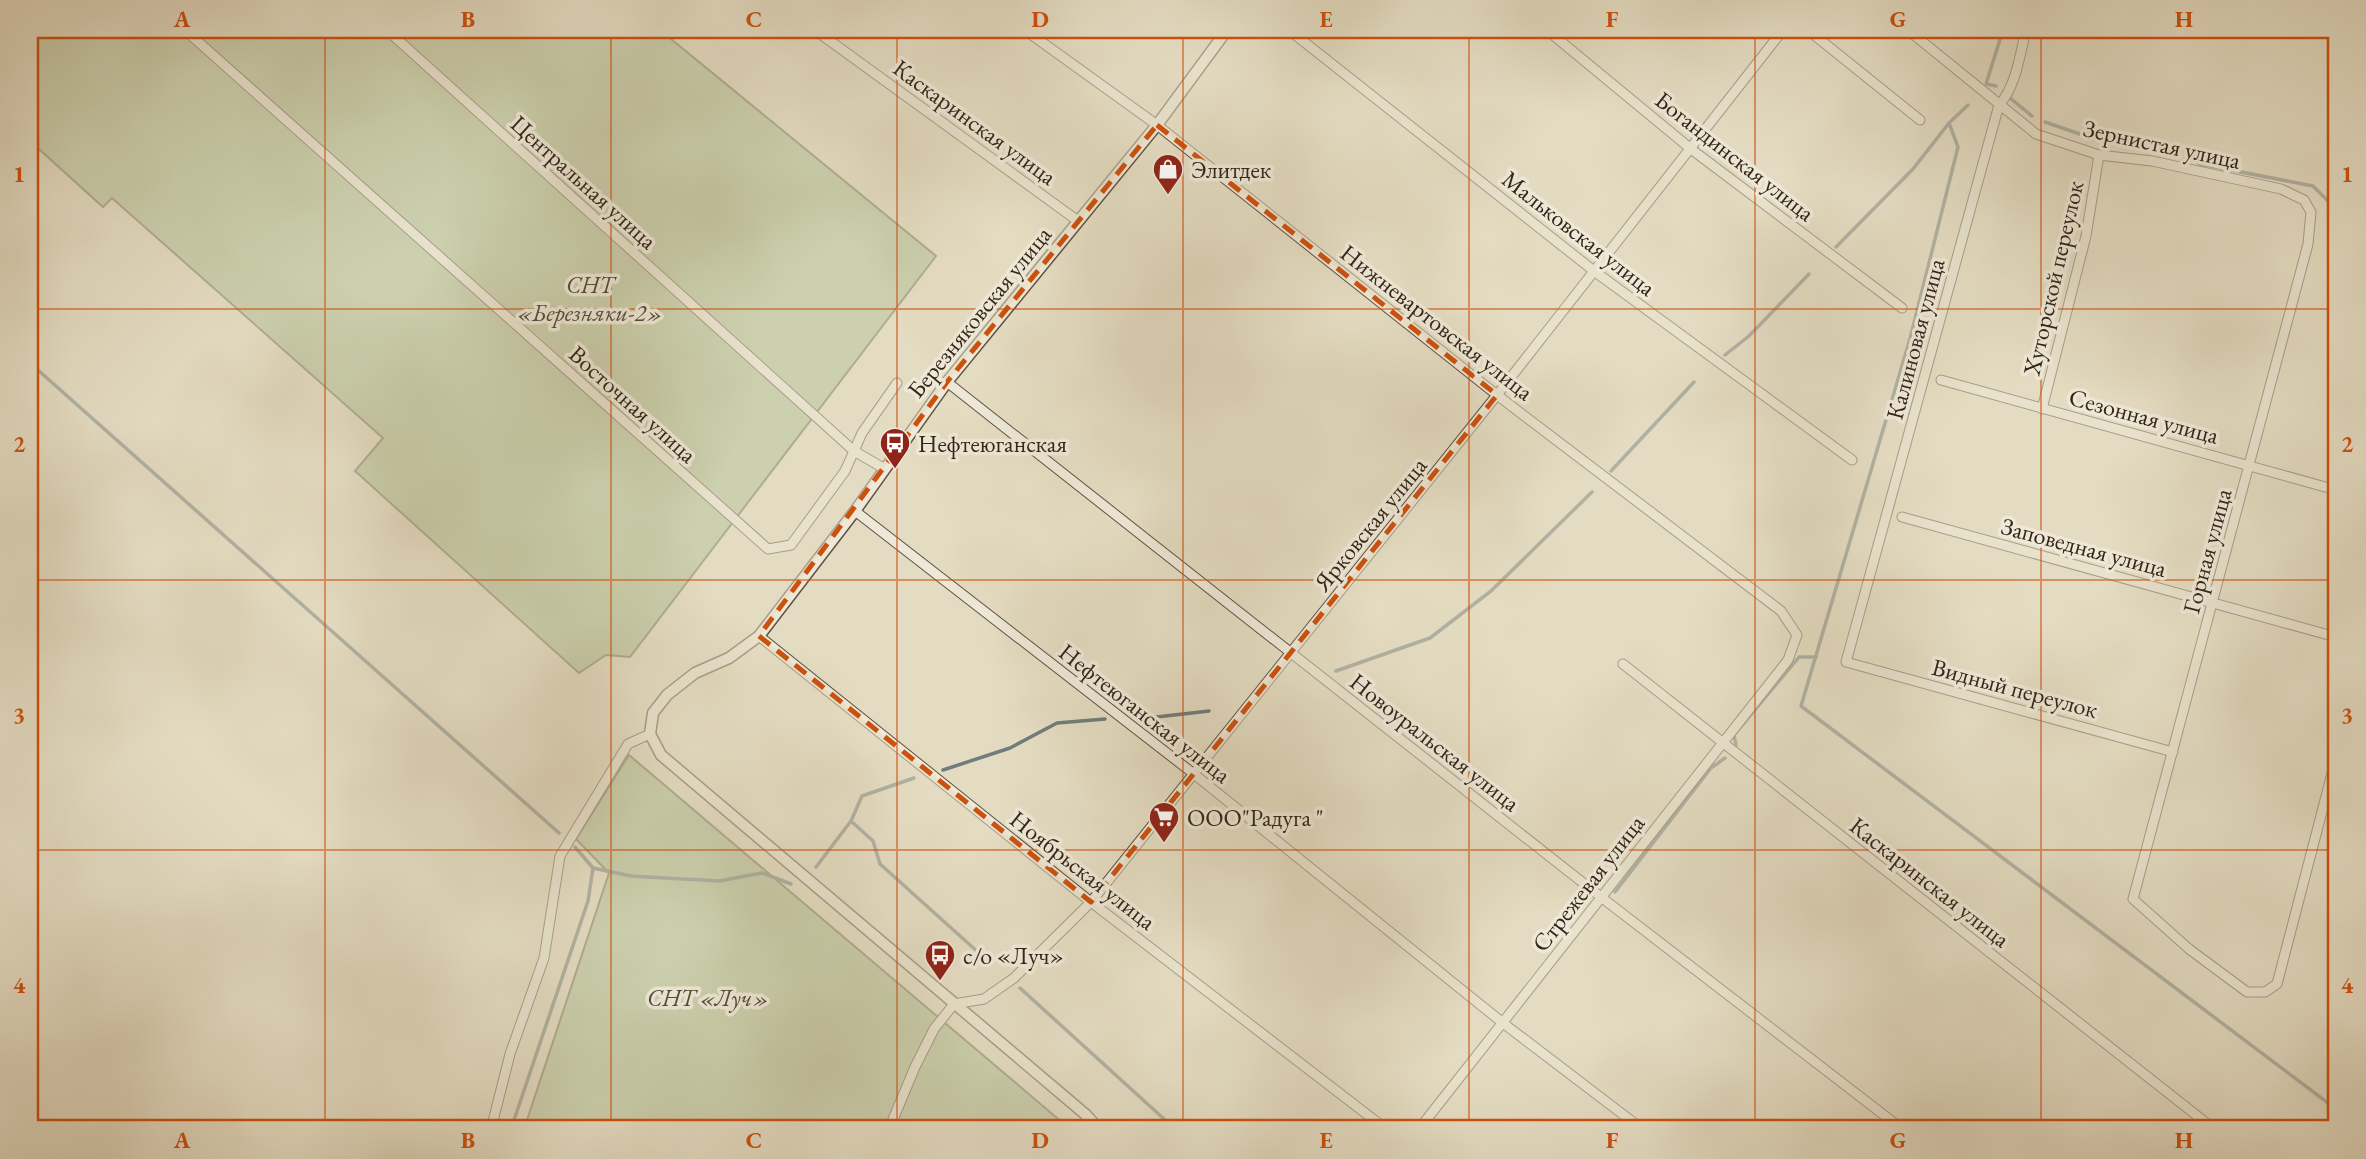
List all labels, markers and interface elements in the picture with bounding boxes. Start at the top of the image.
text: A [173,4,191,34]
text: B [461,4,475,34]
text: C [746,4,762,34]
text: D [1031,4,1049,34]
text: E [1319,4,1333,34]
text: F [1606,4,1619,34]
text: G [1890,4,1906,34]
text: H [2175,4,2193,34]
street label: Каскаринская улица [887,52,1063,192]
street label: Богандинская улица [1649,84,1821,228]
street label: Центральная улица [504,108,664,256]
street label: Зернистая улица [2081,112,2244,176]
shop icon: Элитдек [1151,152,1185,196]
place label: Элитдек [1191,154,1272,185]
text: 1 [13,159,25,189]
text: 1 [2341,159,2353,189]
street label: Мальковская улица [1496,163,1662,303]
street label: Хуторской переулок [2015,177,2091,379]
street label: Березняковская улица [900,219,1058,404]
street label: Нижневартовская улица [1334,237,1540,407]
street label: Калиновая улица [1879,255,1951,423]
park label: СНТ «Березняки-2» [517,269,663,328]
street label: Восточная улица [562,338,704,470]
street label: Сезонная улица [2066,381,2223,451]
bus stop icon: Нефтеюганская [878,426,912,470]
place label: Нефтеюганская [918,428,1067,459]
text: 2 [13,429,25,459]
text: 2 [2341,429,2353,459]
street label: Ярковская улица [1306,450,1434,598]
street label: Горная улица [2175,485,2239,617]
street label: Заповедная улица [1998,510,2170,584]
street label: Нефтеюганская улица [1053,636,1238,790]
street label: Видный переулок [1929,651,2102,725]
street label: Новоуральская улица [1344,666,1527,818]
text: 3 [13,700,25,730]
text: 3 [2341,700,2353,730]
supermarket icon: ООО"Радуга " [1147,800,1181,844]
place label: ООО"Радуга " [1187,802,1324,833]
street label: Ноябрьская улица [1004,803,1163,937]
street label: Стрежевая улица [1525,808,1651,958]
street label: Каскаринская улица [1844,810,2017,954]
bus stop icon: с/о «Луч» [923,938,957,982]
place label: с/о «Луч» [963,940,1064,971]
text: 4 [13,970,26,1000]
text: 4 [2341,970,2354,1000]
park label: СНТ «Луч» [647,982,769,1013]
text: A [173,1125,191,1155]
text: B [461,1125,475,1155]
text: C [746,1125,762,1155]
text: D [1031,1125,1049,1155]
text: E [1319,1125,1333,1155]
text: F [1606,1125,1619,1155]
text: G [1890,1125,1906,1155]
text: H [2175,1125,2193,1155]

